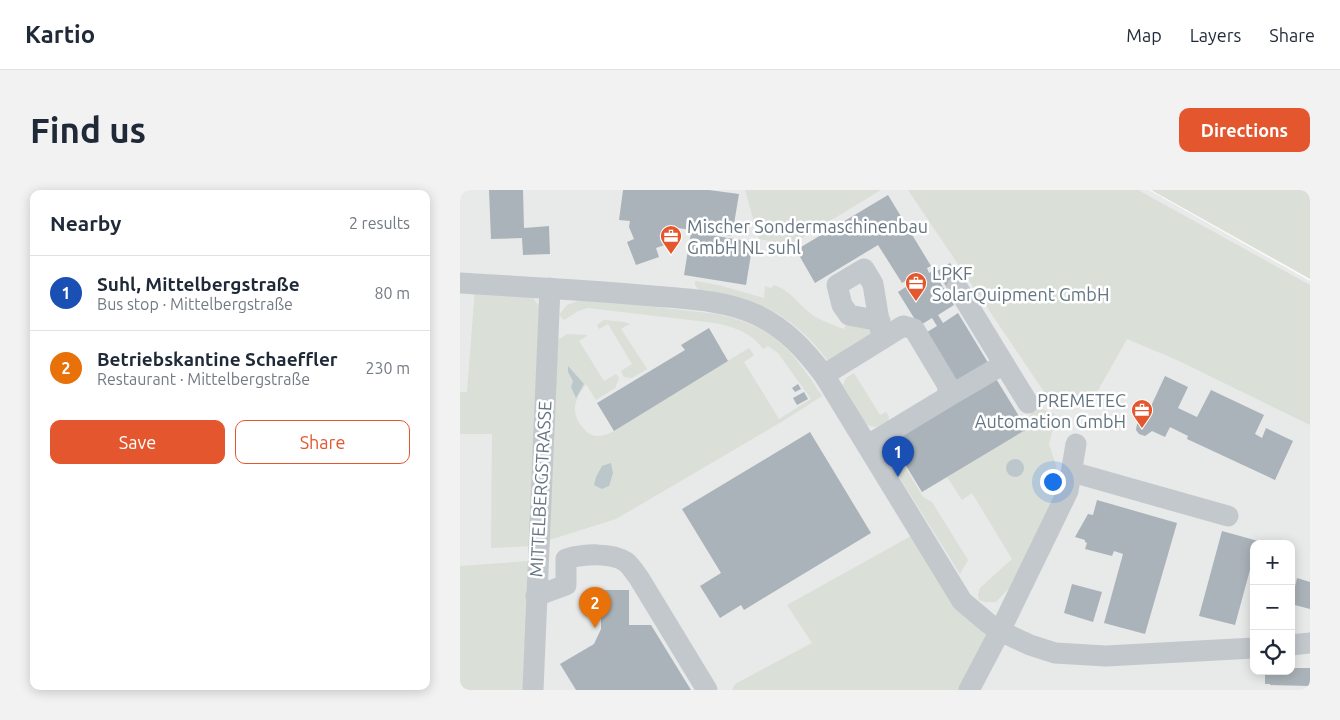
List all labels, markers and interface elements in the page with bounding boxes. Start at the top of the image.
text: Kartio [25,21,95,48]
text: Map [1126,25,1162,45]
text: Layers [1190,25,1241,45]
text: Share [1269,25,1315,45]
button: Directions [1179,108,1310,152]
text: Find us [30,110,146,150]
text: Nearby [50,211,121,235]
text: 2 results [349,214,410,232]
place label: Mischer Sondermaschinenbau GmbH NL suhl [687,216,928,257]
office icon: Mischer Sondermaschinenbau GmbH NL suhl [659,224,683,255]
place label: LPKF SolarQuipment GmbH [932,263,1109,305]
office icon: LPKF SolarQuipment GmbH [904,271,928,302]
text: Suhl, Mittelbergstraße [97,273,300,295]
text: 1 [61,284,71,302]
text: 80 m [374,284,410,302]
text: Bus stop · Mittelbergstraße [97,295,293,313]
text: Betriebskantine Schaeffler [97,348,338,370]
text: 2 [61,359,71,377]
text: 230 m [365,359,410,377]
text: Restaurant · Mittelbergstraße [97,370,310,388]
place label: PREMETEC Automation GmbH [975,390,1126,431]
office icon: PREMETEC Automation GmbH [1130,398,1154,429]
street label: MITTELBERGSTRASSE [525,400,555,578]
button: Save [50,420,225,464]
button: Share [235,420,410,464]
pin: 1 [882,436,914,477]
your location [1040,469,1066,495]
map controls [1250,540,1295,675]
button: + [1250,540,1295,585]
button: − [1250,585,1295,630]
pin: 2 [579,587,611,628]
button: locate [1250,630,1295,675]

